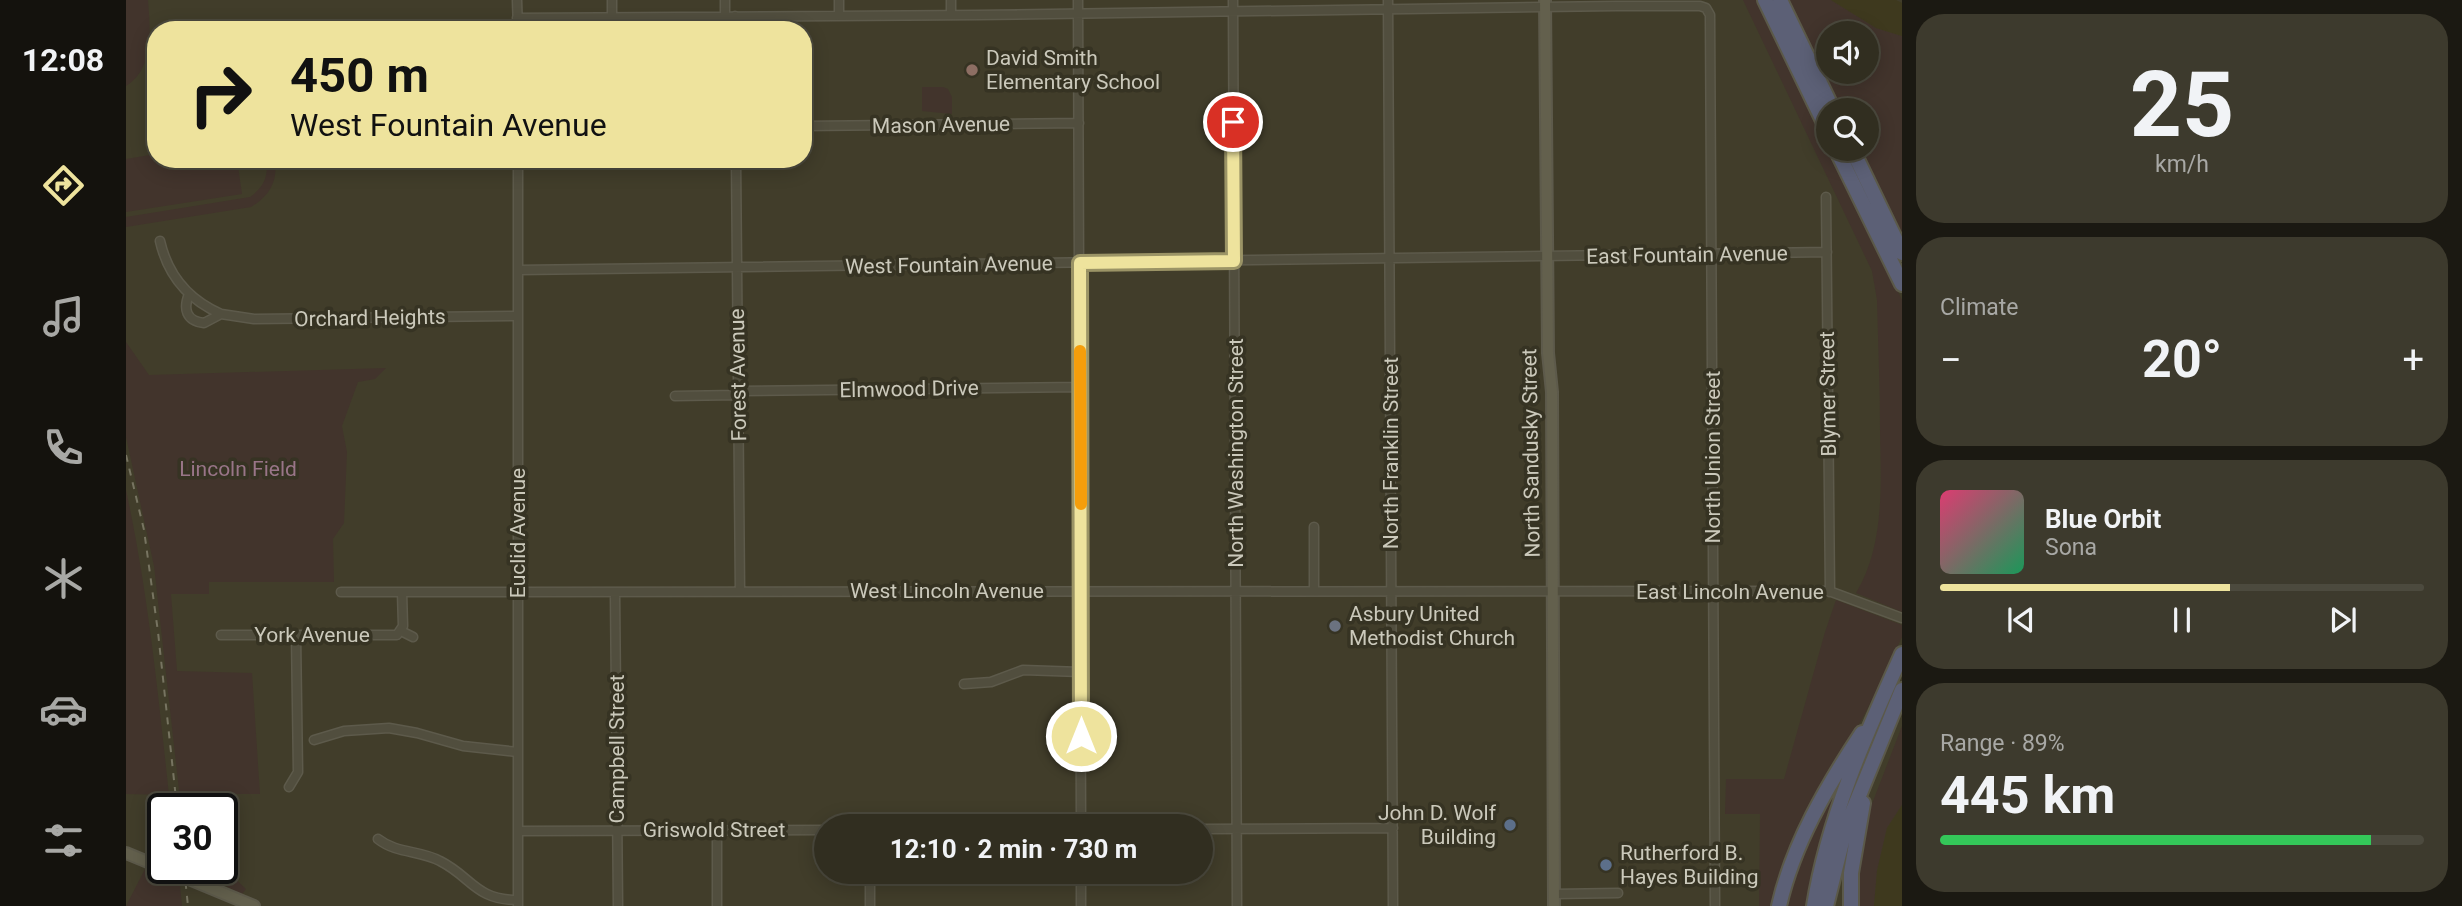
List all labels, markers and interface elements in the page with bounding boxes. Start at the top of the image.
map controls [1816,21,1879,161]
button: sound [1816,21,1879,84]
text: 12:08 [22,41,104,79]
place label: David Smith Elementary School [986,46,1160,94]
text: 450 m [290,47,429,104]
icon: right [175,49,266,140]
text: 25 [2130,52,2234,158]
marker: David Smith Elementary School [964,62,980,78]
pin [1203,92,1263,152]
button: search [1816,98,1879,161]
icon: arrive [1214,103,1252,141]
text: West Fountain Avenue [290,106,607,144]
street label: Mason Avenue [872,112,1010,138]
text: km/h [2155,151,2209,178]
icon: directions [39,161,88,210]
street label: East Fountain Avenue [1586,241,1788,269]
street label: West Fountain Avenue [845,251,1053,279]
icon: music [39,292,88,341]
text: Climate [1940,294,2019,321]
street label: Orchard Heights [294,305,446,331]
street label: Forest Avenue [725,308,751,442]
text: 20° [2142,329,2222,390]
street label: Blymer Street [1815,331,1841,457]
street label: North Washington Street [1224,338,1248,568]
text: − [1940,338,1962,382]
text: + [2402,338,2424,382]
street label: North Sandusky Street [1517,348,1545,558]
street label: North Franklin Street [1379,357,1403,549]
street label: North Union Street [1701,371,1725,543]
street label: Elmwood Drive [839,376,979,402]
icon: phone [39,423,88,472]
park label: Lincoln Field [179,457,297,481]
street label: Euclid Avenue [506,468,530,598]
text: Blue Orbit [2045,504,2161,534]
text: Sona [2045,534,2097,561]
icon: climate [39,554,88,603]
street label: West Lincoln Avenue [850,579,1044,603]
street label: East Lincoln Avenue [1636,580,1824,604]
icon: previous [2002,601,2040,639]
icon: pause [2163,601,2201,639]
icon: next [2324,601,2362,639]
place label: Asbury United Methodist Church [1349,602,1515,650]
marker: Asbury United Methodist Church [1327,618,1343,634]
street label: York Avenue [254,623,370,647]
street label: Campbell Street [605,674,629,824]
icon: car [39,685,88,734]
position arrow [1044,699,1118,773]
text: Range · 89% [1940,730,2065,757]
text: 445 km [1940,765,2115,826]
speed limit sign: 30 [147,793,238,884]
place label: John D. Wolf Building [1378,801,1497,849]
icon: filters [39,816,88,865]
marker: John D. Wolf Building [1502,817,1518,833]
street label: Griswold Street [643,818,785,842]
text: 12:10 · 2 min · 730 m [890,834,1137,864]
place label: Rutherford B. Hayes Building [1620,841,1758,889]
marker: Rutherford B. Hayes Building [1598,857,1614,873]

